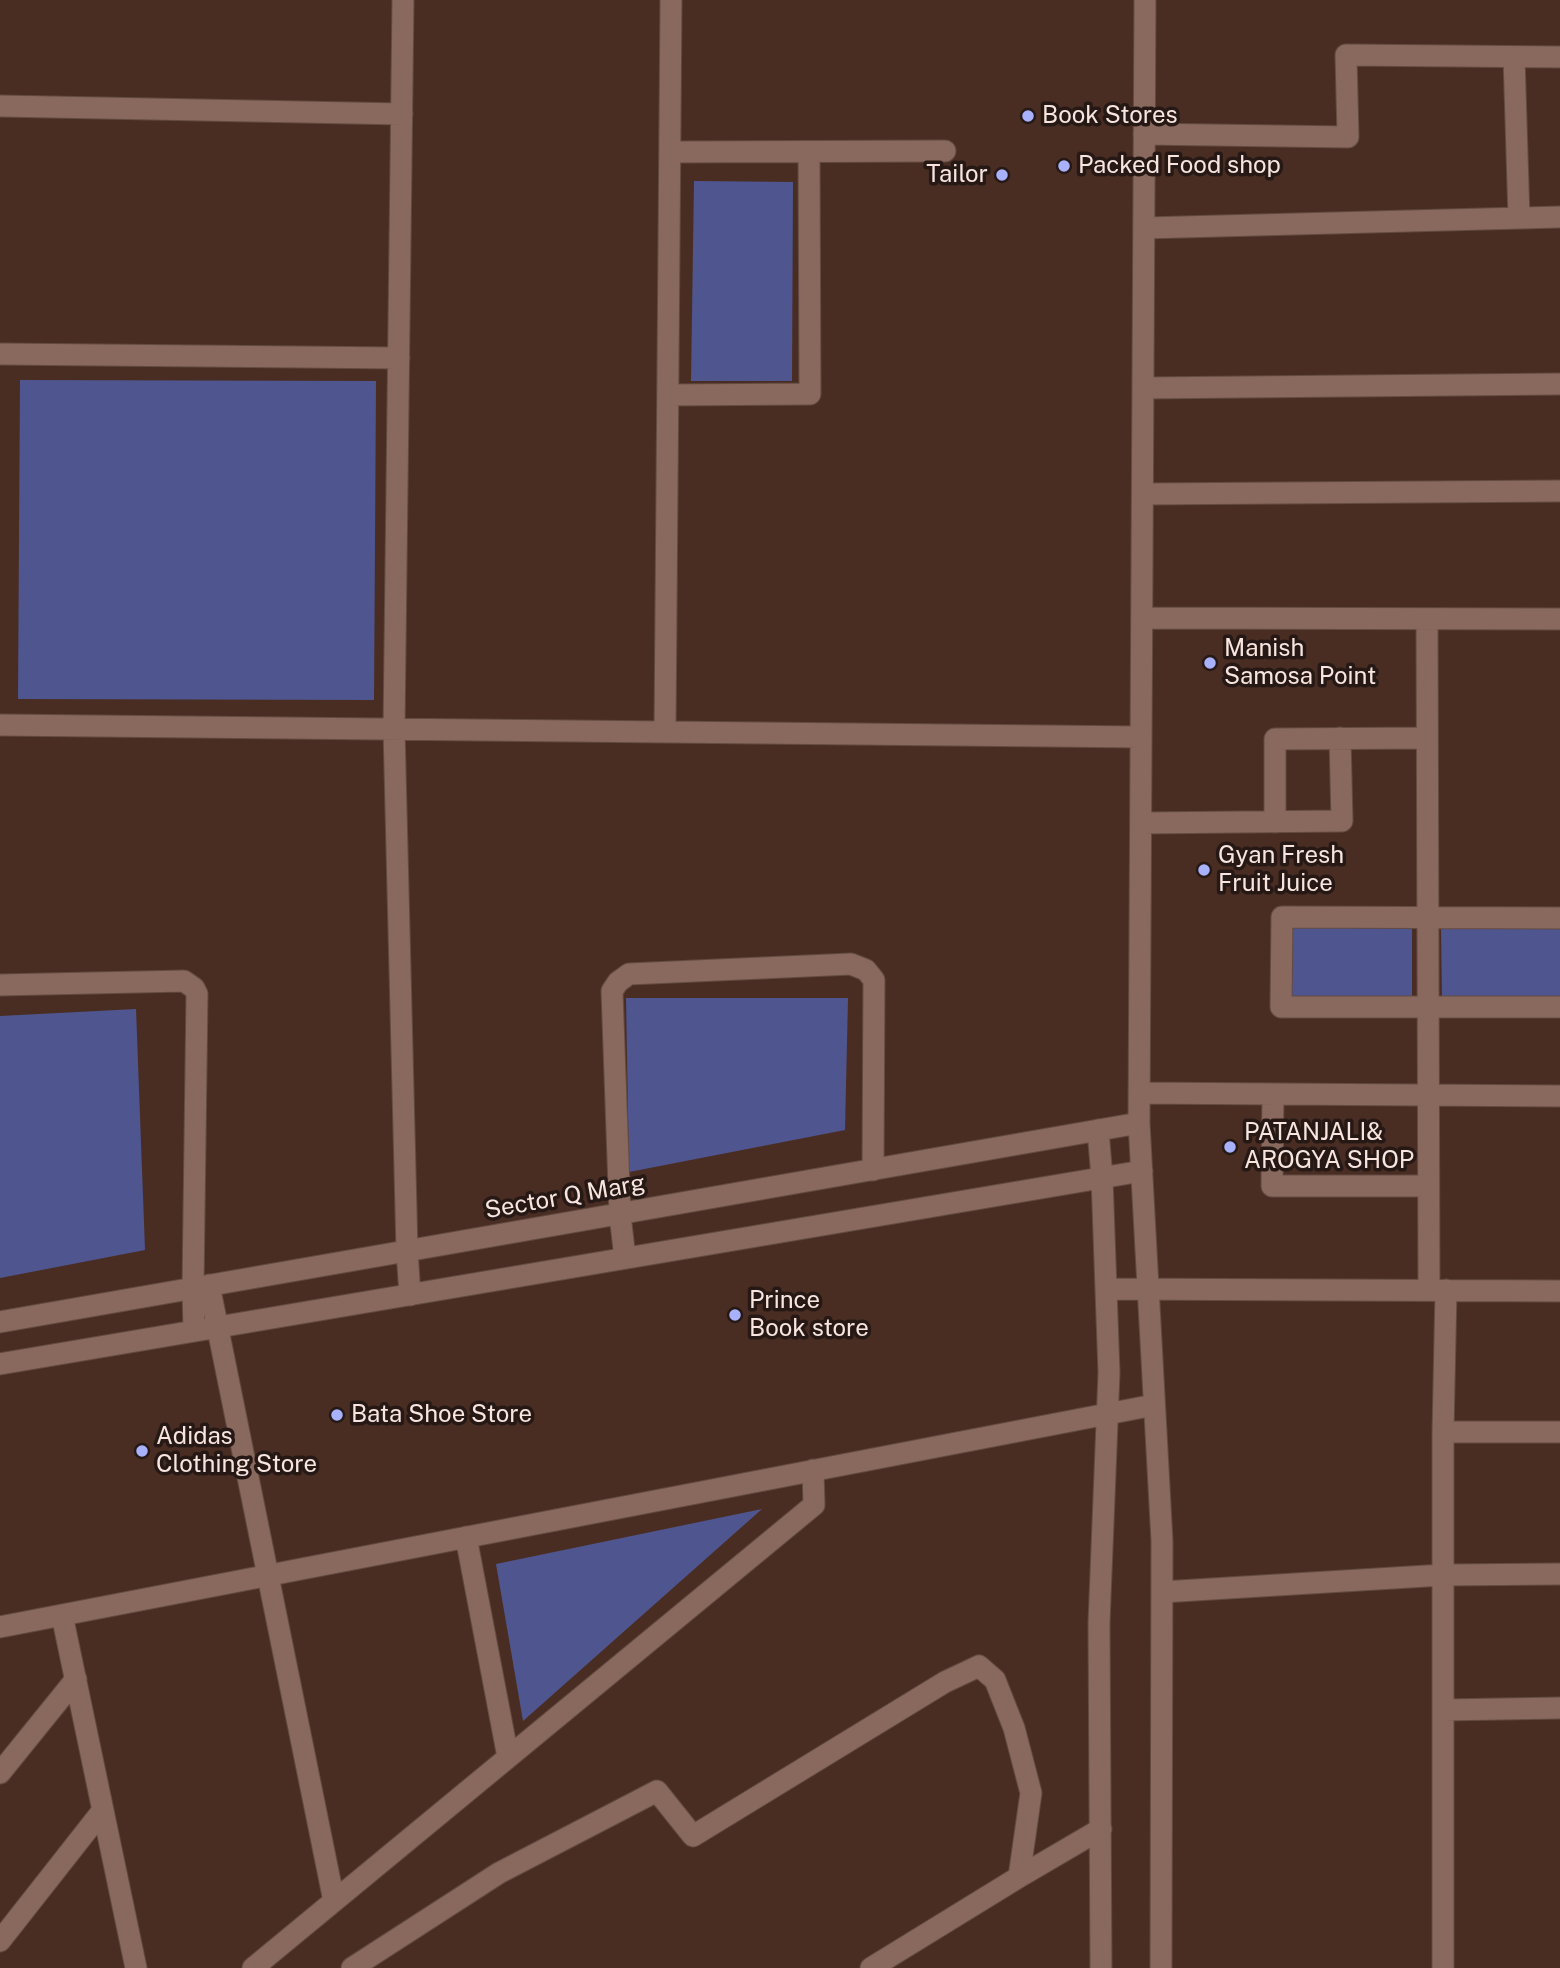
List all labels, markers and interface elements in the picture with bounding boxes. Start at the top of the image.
place label: Book Stores [1042,102,1178,130]
marker: Book Stores [1020,108,1036,124]
place label: Packed Food shop [1078,152,1281,180]
marker: Packed Food shop [1056,158,1072,174]
place label: Tailor [926,161,988,189]
marker: Tailor [994,167,1010,183]
place label: Manish Samosa Point [1224,635,1376,691]
marker: Manish Samosa Point [1202,655,1218,671]
place label: Gyan Fresh Fruit Juice [1218,842,1344,898]
marker: Gyan Fresh Fruit Juice [1196,862,1212,878]
place label: PATANJALI& AROGYA SHOP [1244,1119,1414,1175]
marker: PATANJALI& AROGYA SHOP [1222,1139,1238,1155]
street label: Sector Q Marg [483,1169,647,1225]
place label: Prince Book store [749,1287,869,1343]
marker: Prince Book store [727,1307,743,1323]
place label: Bata Shoe Store [351,1401,532,1429]
marker: Bata Shoe Store [329,1407,345,1423]
place label: Adidas Clothing Store [156,1423,317,1479]
marker: Adidas Clothing Store [134,1443,150,1459]

